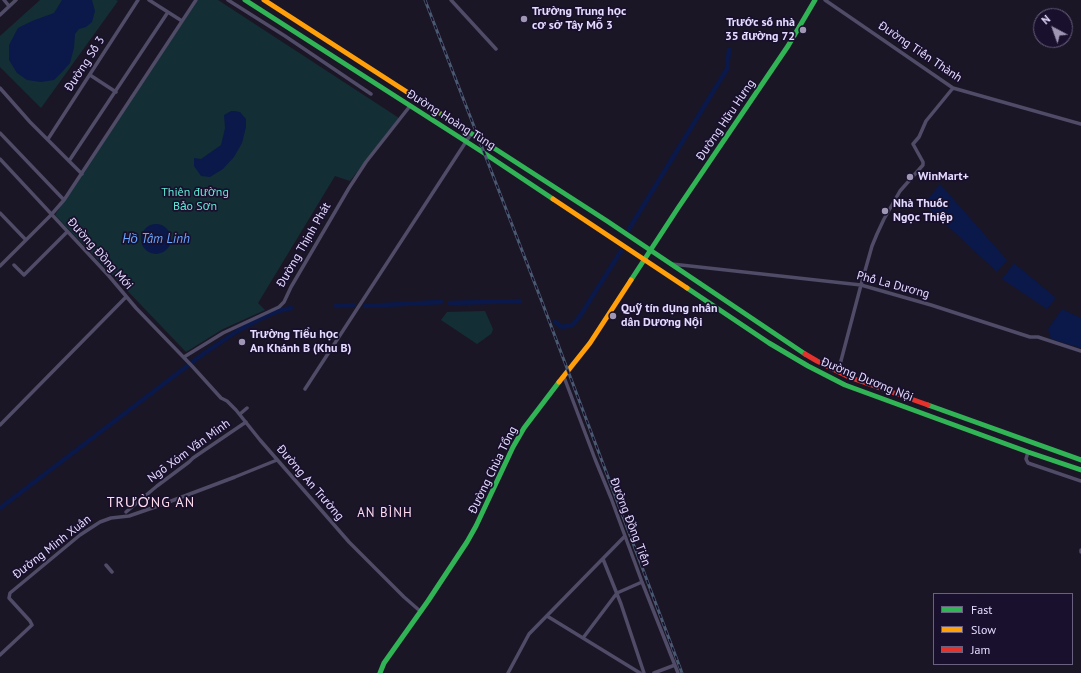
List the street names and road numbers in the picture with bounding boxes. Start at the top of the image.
street label: Đường Tiến Thành [875,19,965,85]
street label: Đường Số 3 [62,34,108,94]
street label: Đường Hữu Hưng [694,77,758,163]
street label: Đường Hoàng Tùng [404,87,498,153]
street label: Đường Thịnh Phát [274,200,334,290]
street label: Đường Đồng Mới [64,215,136,293]
street label: Phố La Dương [855,268,931,302]
street label: Đường Dương Nội [819,355,915,405]
street label: Ngõ Xóm Văn Minh [145,416,233,486]
street label: Đường Chùa Tổng [466,424,520,516]
street label: Đường An Trường [273,442,347,524]
street label: Đường Đồng Tiến [607,476,653,568]
street label: Đường Minh Xuân [10,512,94,582]

